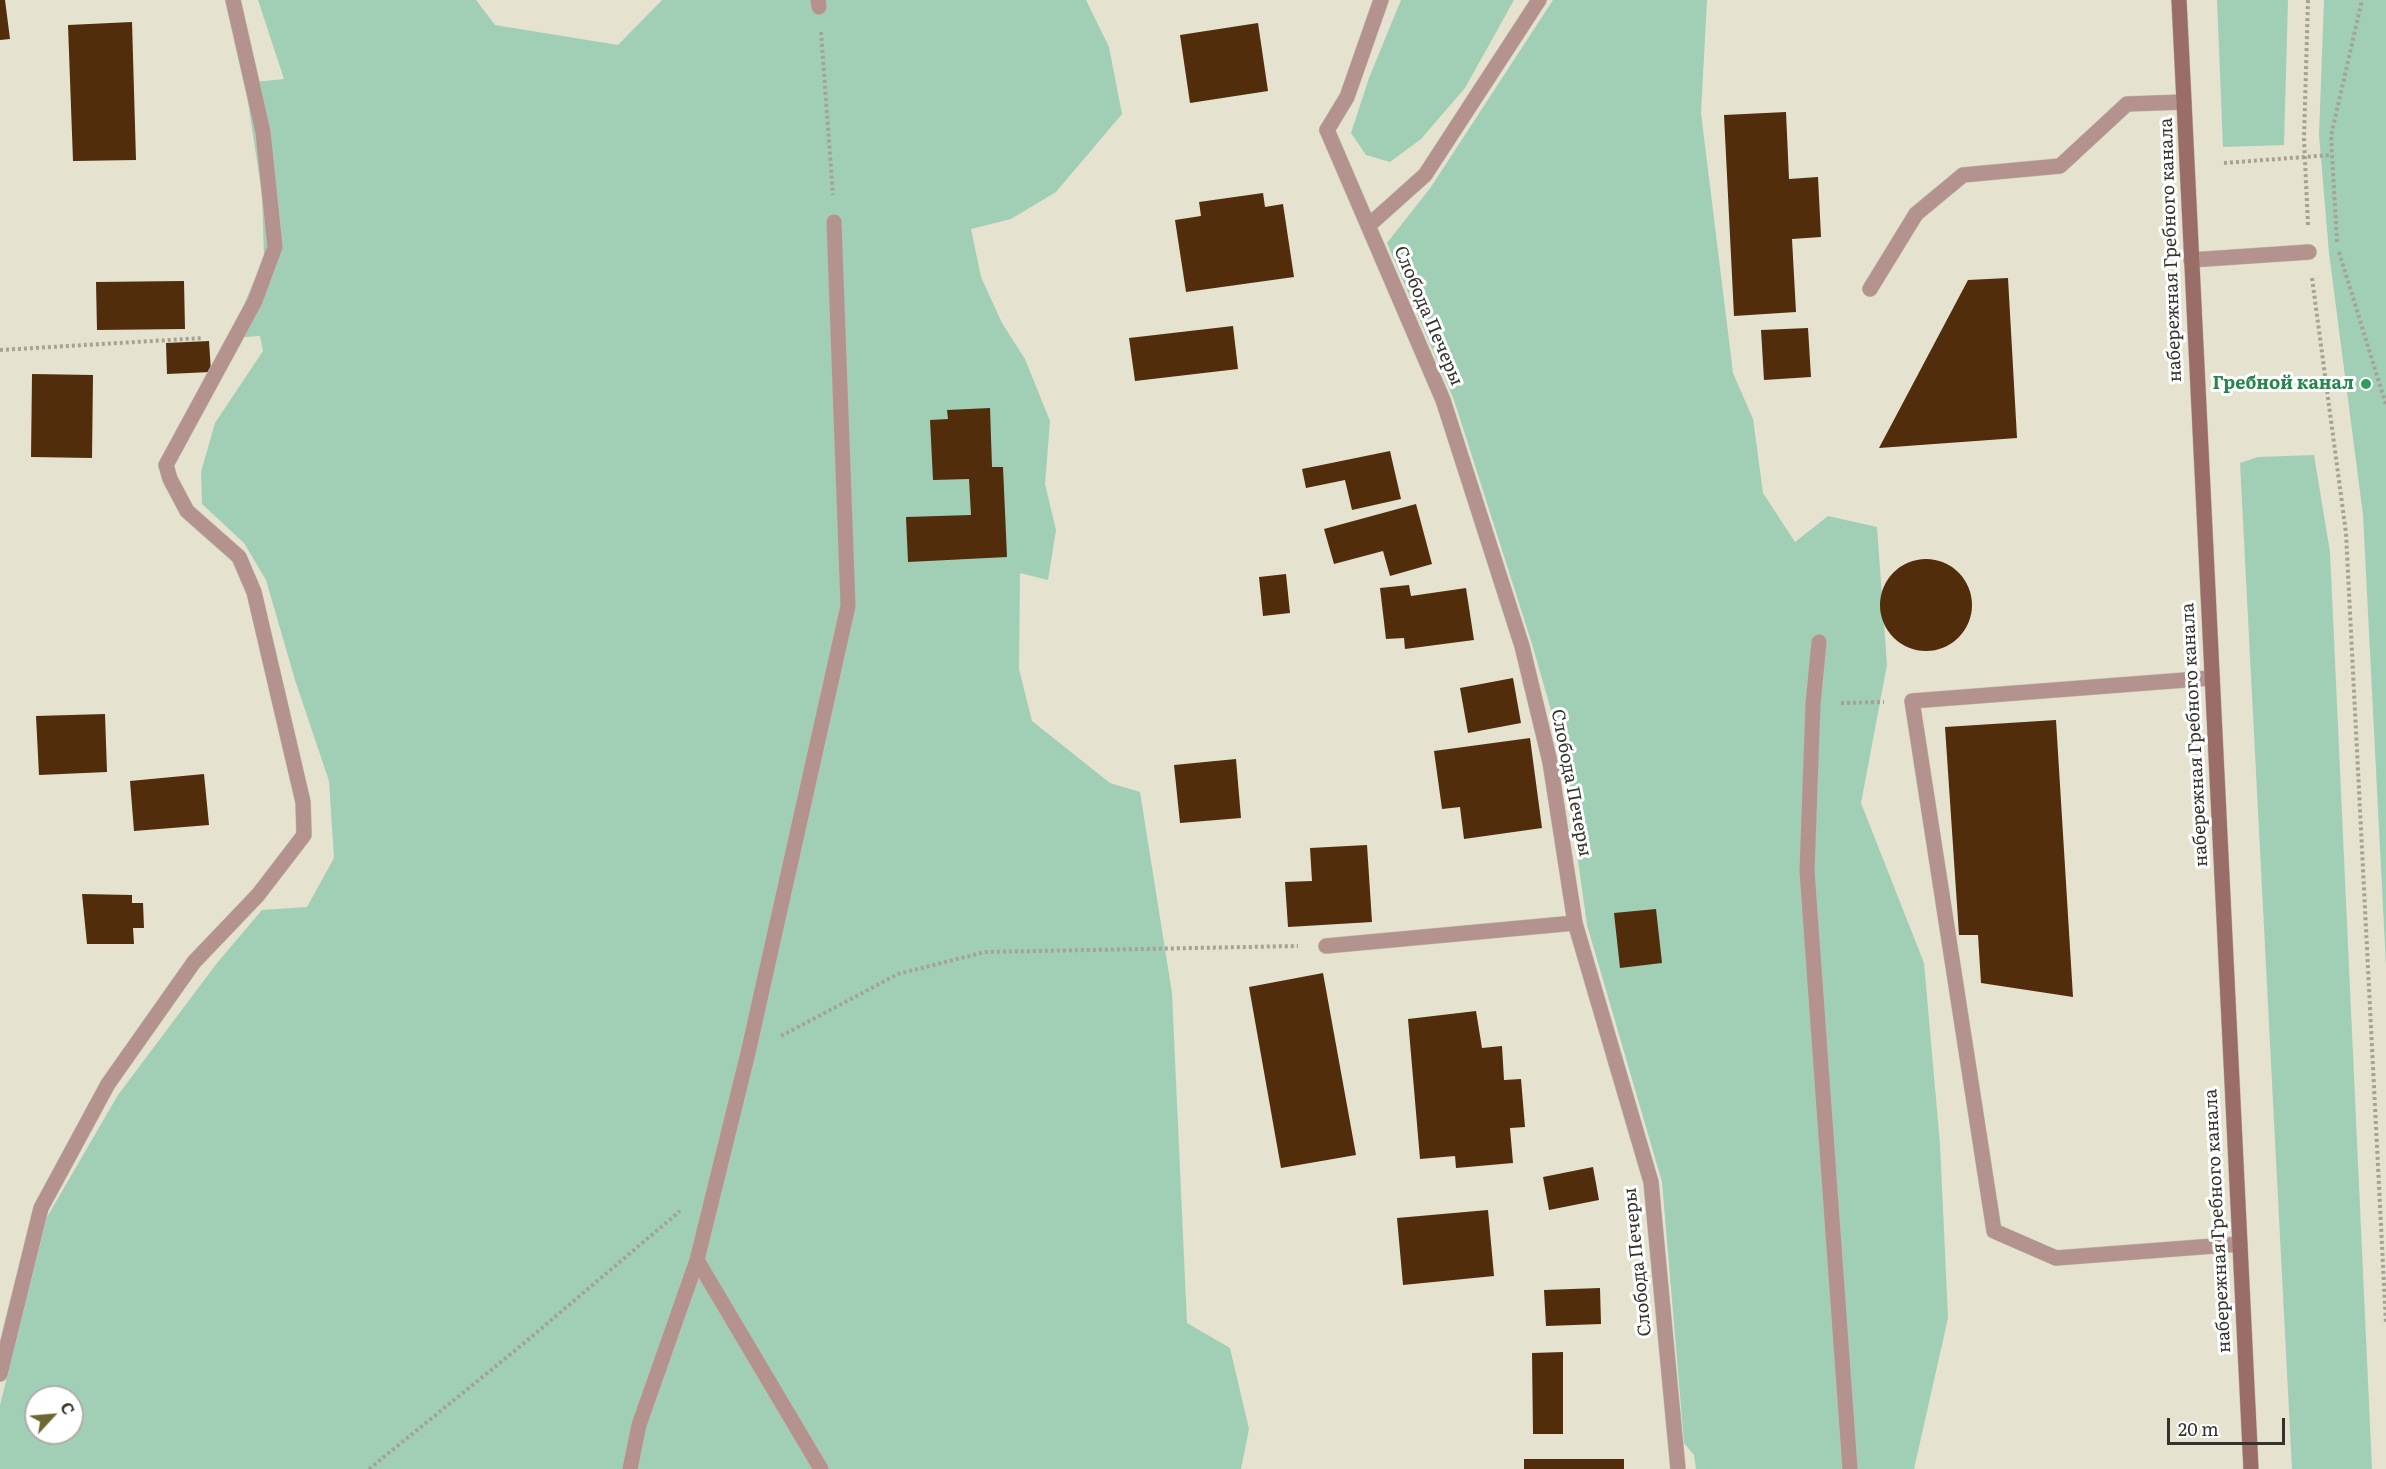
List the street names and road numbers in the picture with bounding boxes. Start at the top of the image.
street label: набережная Гребного канала [2156,117,2186,383]
street label: Слобода Печеры [1389,243,1467,389]
street label: набережная Гребного канала [2177,602,2213,868]
street label: Слобода Печеры [1546,707,1596,859]
street label: набережная Гребного канала [2200,1088,2236,1354]
street label: Слобода Печеры [1619,1186,1657,1338]

